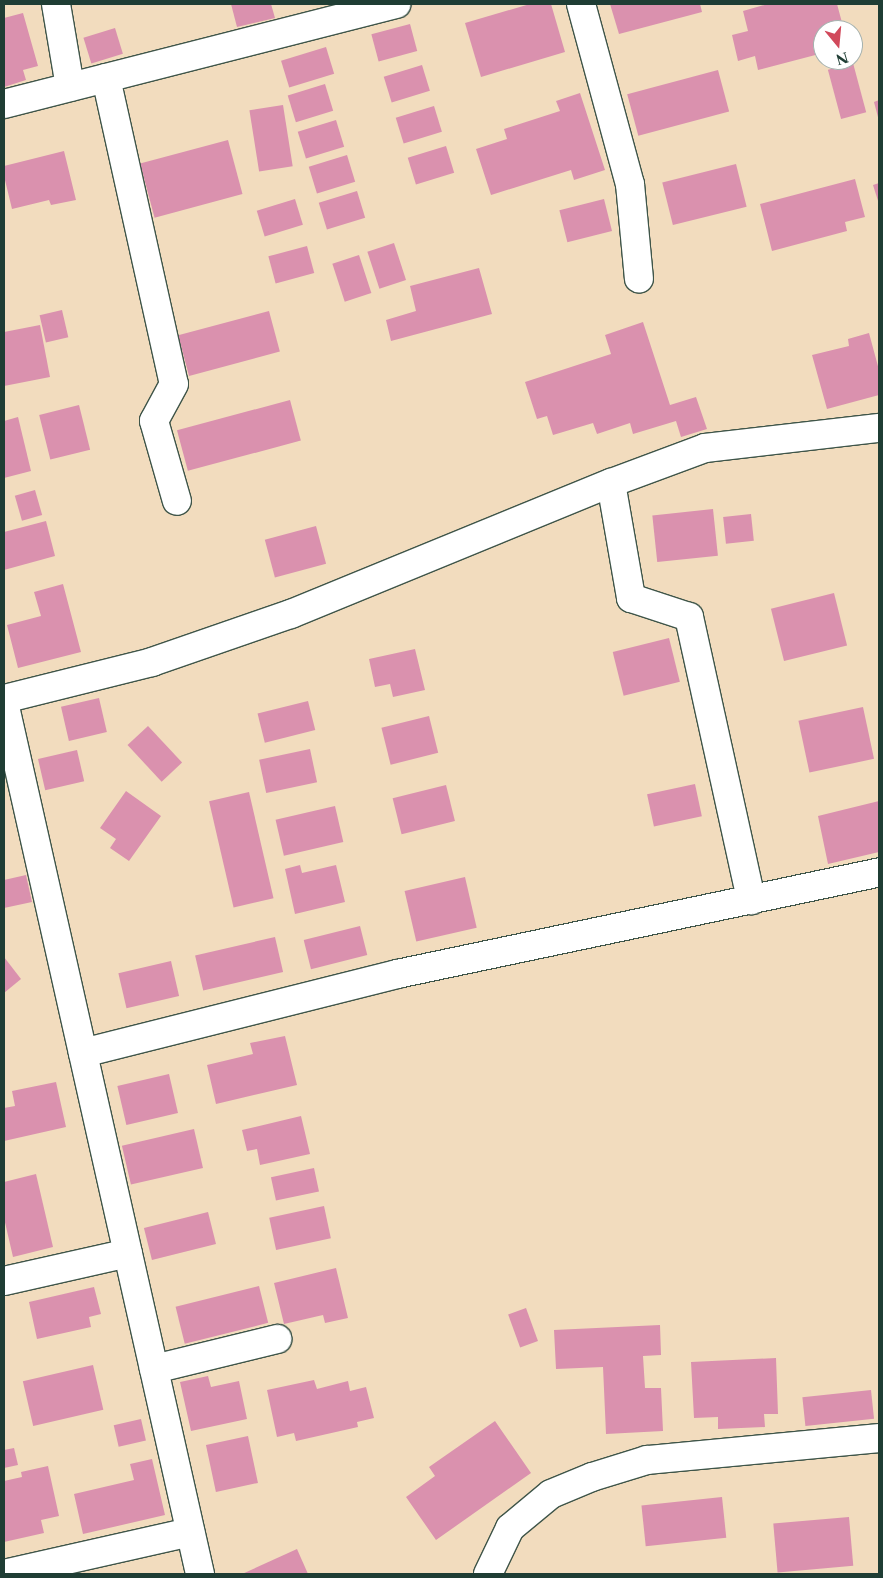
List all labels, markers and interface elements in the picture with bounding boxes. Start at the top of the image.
north arrow [813,20,863,70]
text: N [834,48,851,69]

